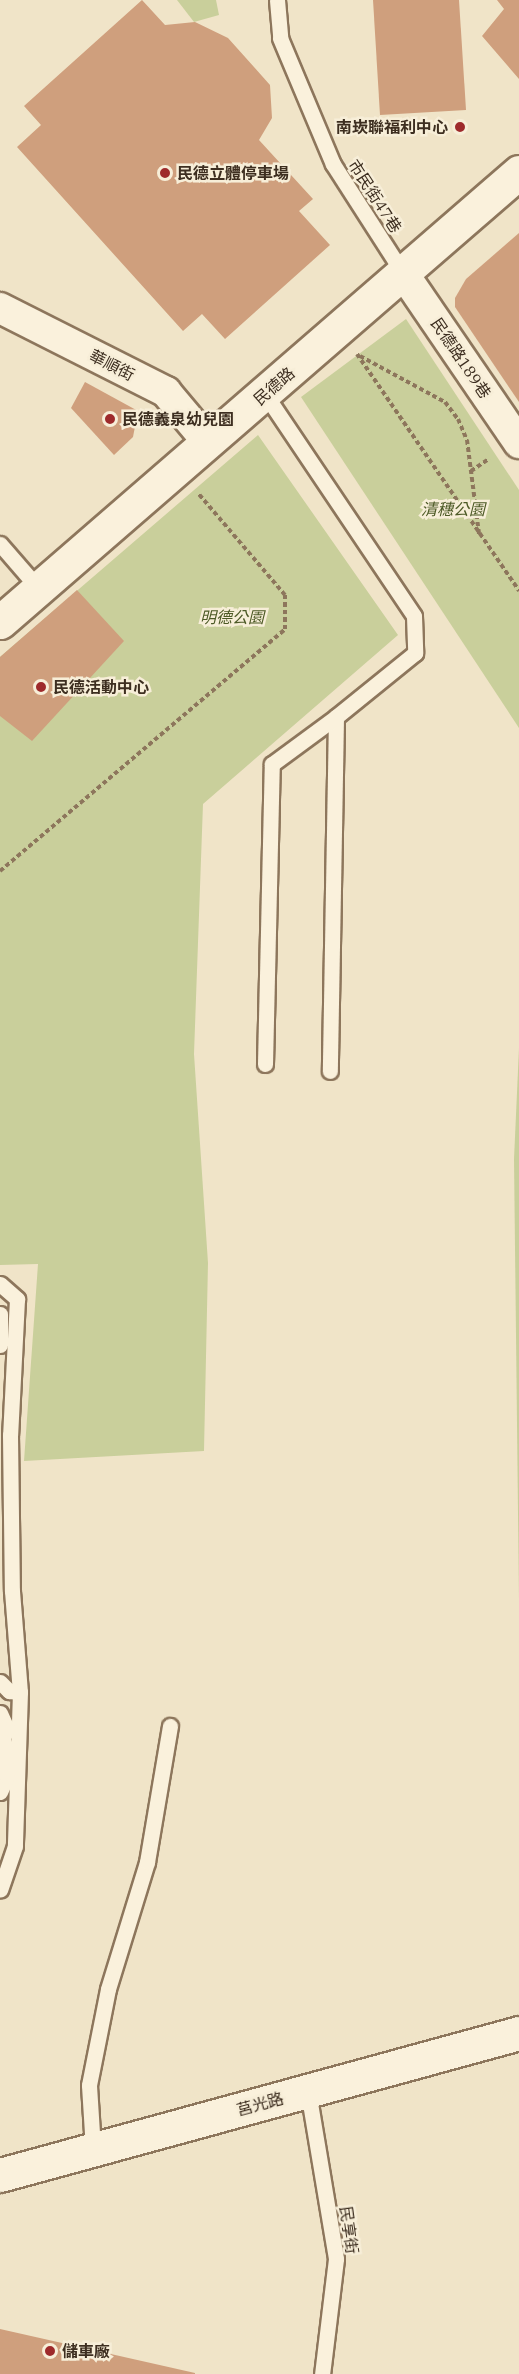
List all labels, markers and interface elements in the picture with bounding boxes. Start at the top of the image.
place label: 南崁聯福利中心 [336,117,448,137]
marker: 南崁聯福利中心 [453,120,467,134]
street label: 市民街47巷 [344,156,406,236]
place label: 民德立體停車場 [177,163,289,183]
marker: 民德立體停車場 [158,166,172,180]
street label: 民德路189巷 [427,314,495,402]
street label: 華順街 [86,346,138,384]
street label: 民德路 [250,363,298,409]
place label: 民德義泉幼兒園 [122,409,234,429]
marker: 民德義泉幼兒園 [103,412,117,426]
park label: 清穗公園 [421,499,485,519]
park label: 明德公園 [200,607,264,627]
place label: 民德活動中心 [53,677,149,697]
marker: 民德活動中心 [34,680,48,694]
street label: 莒光路 [234,2089,286,2119]
street label: 民享街 [336,2205,362,2255]
place label: 儲車廠 [62,2341,110,2361]
marker: 儲車廠 [43,2344,57,2358]

